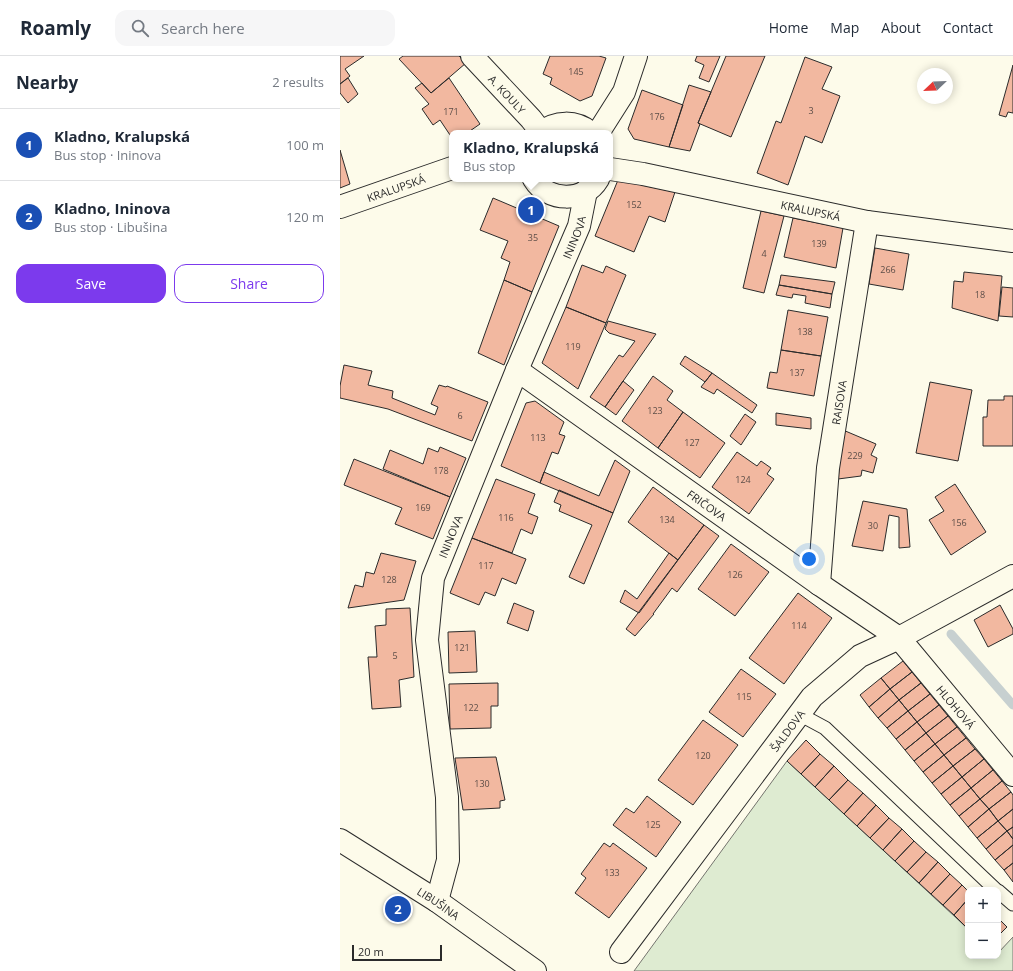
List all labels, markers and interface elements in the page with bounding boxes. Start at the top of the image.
search box [115,10,395,46]
text: Roamly [20,15,91,41]
icon: search [129,17,151,39]
text: Search here [161,18,245,38]
text: Home [769,18,808,37]
text: Map [830,18,859,37]
text: About [881,18,921,37]
text: Contact [943,18,993,37]
house number: 145 [568,65,584,78]
north arrow [917,68,953,104]
text: Nearby [16,71,78,94]
street label: A. KOULY [486,71,530,117]
text: 2 results [272,73,324,91]
house number: 3 [808,104,814,117]
house number: 171 [443,105,459,118]
house number: 176 [649,110,665,123]
text: Kladno, Kralupská [54,126,190,146]
popup [449,130,613,182]
text: 1 [25,136,33,154]
text: 100 m [286,136,324,154]
text: Kladno, Kralupská [463,137,599,157]
text: Bus stop · Ininova [54,146,161,164]
text: Bus stop [463,157,516,175]
street label: KRALUPSKÁ [365,171,427,205]
pin: 1 [518,195,544,225]
street label: KRALUPSKÁ [780,196,842,224]
text: Kladno, Ininova [54,198,171,218]
house number: 152 [626,198,642,211]
text: 2 [25,208,33,226]
text: 120 m [286,208,324,226]
street label: ININOVA [558,214,588,261]
text: Bus stop · Libušina [54,218,167,236]
house number: 35 [528,231,538,244]
house number: 139 [811,237,827,250]
house number: 4 [761,247,767,260]
house number: 266 [880,263,896,276]
button: Save [16,264,166,303]
button: Share [174,264,324,303]
house number: 18 [975,288,985,301]
house number: 138 [797,325,813,338]
house number: 119 [565,340,581,353]
house number: 137 [789,366,805,379]
street label: RAISOVA [828,379,849,426]
house number: 123 [647,404,663,417]
house number: 6 [457,409,463,422]
house number: 113 [530,431,546,444]
house number: 127 [684,436,700,449]
house number: 229 [847,449,863,462]
house number: 178 [433,464,449,477]
house number: 124 [735,473,751,486]
street label: FRIČOVA [685,486,730,524]
house number: 169 [415,501,431,514]
house number: 116 [498,511,514,524]
street label: ININOVA [434,513,465,560]
house number: 134 [659,513,675,526]
house number: 156 [951,516,967,529]
house number: 30 [868,519,878,532]
your location [799,549,819,569]
house number: 117 [478,559,494,572]
house number: 126 [727,568,743,581]
house number: 128 [381,573,397,586]
house number: 114 [791,619,807,632]
house number: 121 [454,641,470,654]
house number: 5 [392,649,398,662]
street label: HLOHOVÁ [934,682,979,732]
house number: 115 [736,690,752,703]
house number: 122 [463,701,479,714]
street label: ŠALDOVA [766,706,808,754]
house number: 120 [695,749,711,762]
house number: 130 [474,777,490,790]
house number: 125 [645,818,661,831]
house number: 133 [604,866,620,879]
street label: LIBUŠINA [415,883,463,923]
map controls [965,887,1001,959]
button: + [965,887,1001,923]
pin: 2 [385,894,411,924]
button: − [965,923,1001,959]
scale bar [352,943,442,962]
text: 20 m [358,944,384,959]

